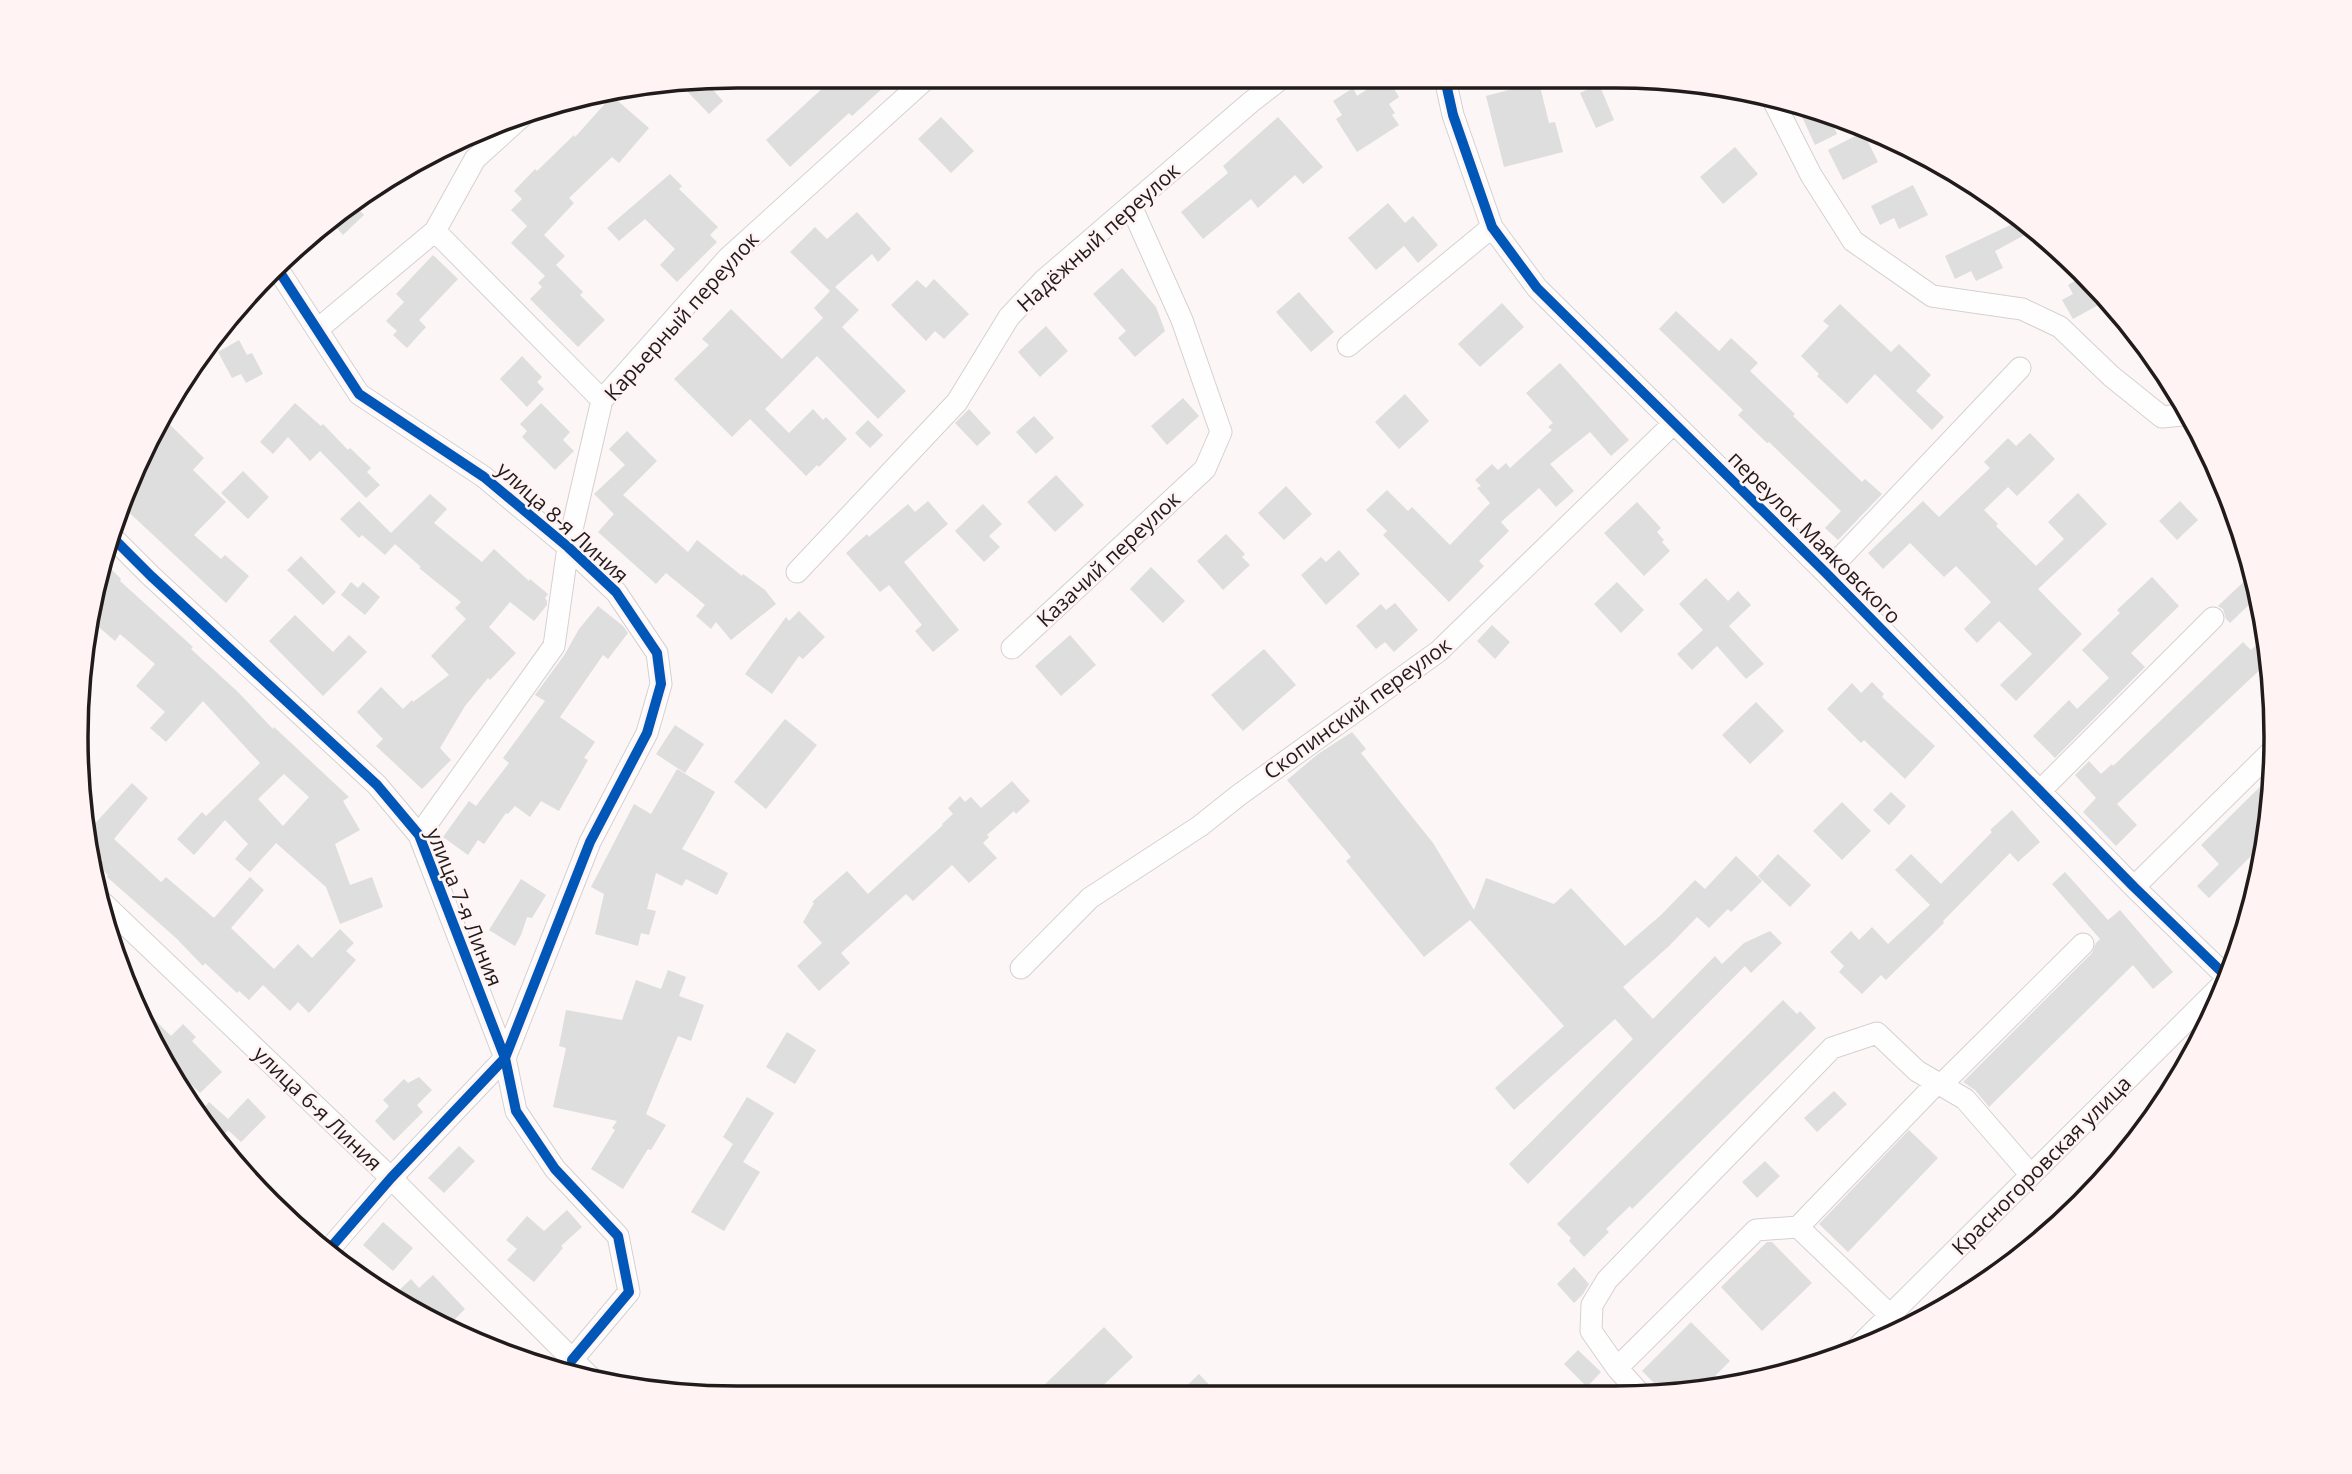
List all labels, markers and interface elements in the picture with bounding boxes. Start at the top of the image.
street label: Надёжный переулок [1011,156,1186,318]
street label: Карьерный переулок [598,226,764,406]
street label: переулок Маяковского [1722,444,1908,630]
street label: улица 8-я Линия [491,455,635,589]
street label: Казачий переулок [1030,485,1186,633]
street label: Скопинский переулок [1258,630,1456,785]
street label: улица 7-я Линия [420,824,510,990]
street label: улица 6-я Линия [248,1039,388,1177]
street label: Красногоровская улица [1945,1069,2137,1261]

